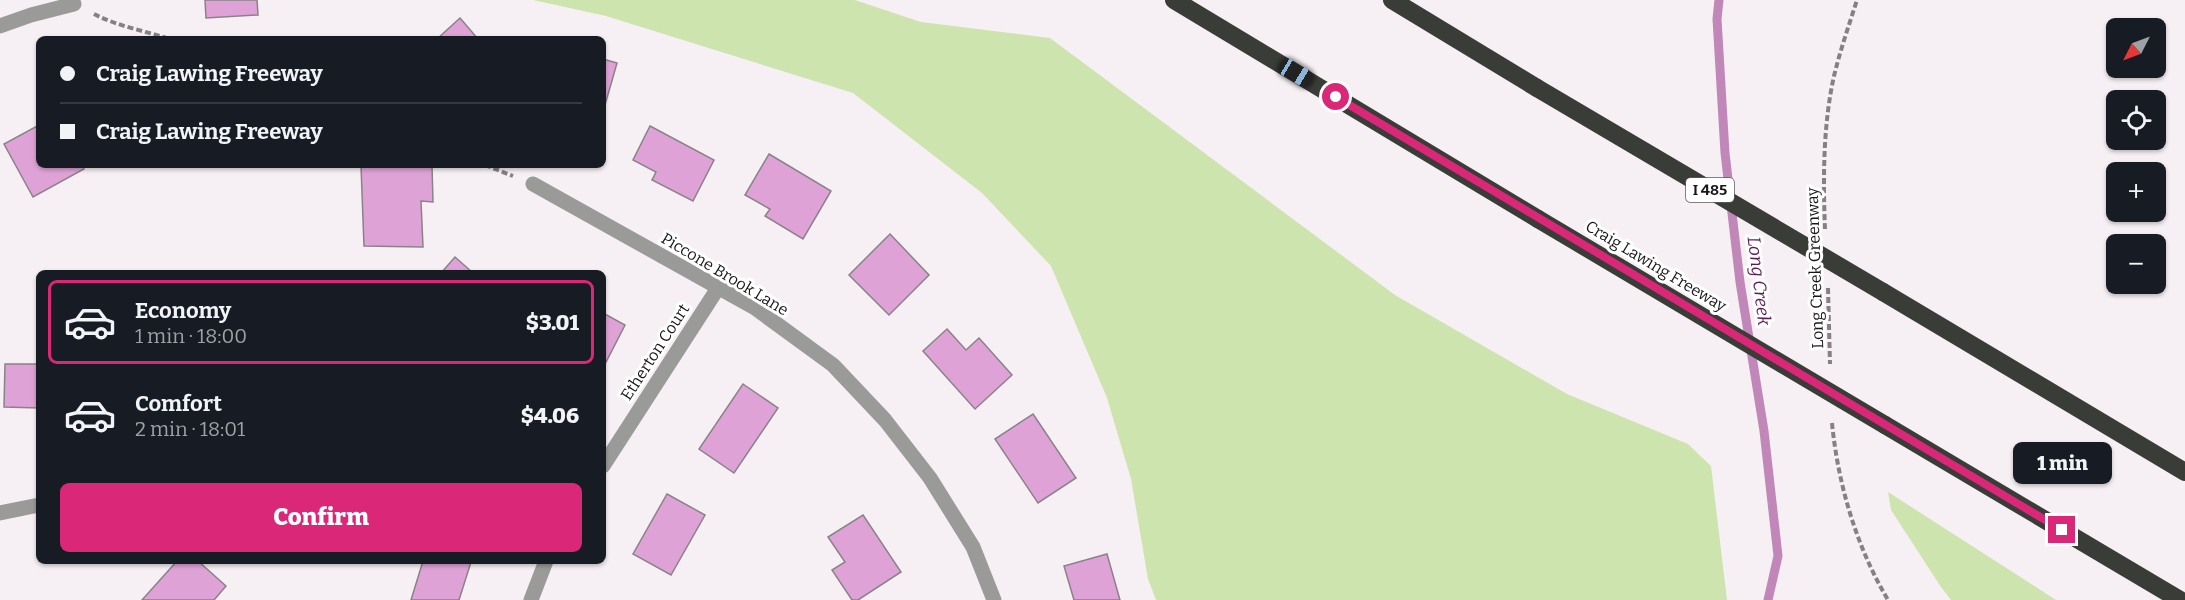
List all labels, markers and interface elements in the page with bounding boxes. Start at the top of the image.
north arrow [2106,18,2166,78]
map controls [2106,18,2166,294]
car [1276,56,1316,90]
text: Craig Lawing Freeway [96,60,323,87]
route start [1322,83,1349,110]
button: locate [2106,90,2166,150]
text: Craig Lawing Freeway [96,118,323,145]
button: + [2106,162,2166,222]
road number: I 485 [1686,178,1734,202]
street label: Long Creek Greenway [1803,186,1827,349]
street label: Craig Lawing Freeway [1582,216,1730,316]
street label: Piccone Brook Lane [658,229,792,319]
button: − [2106,234,2166,294]
water label: Long Creek [1743,235,1775,327]
icon: car [63,295,117,349]
text: Economy [135,297,231,324]
street label: Etherton Court [617,300,693,404]
text: $3.01 [526,309,579,336]
text: 1 min · 18:00 [135,324,247,348]
icon: car [63,388,117,442]
text: Comfort [135,390,222,417]
text: $4.06 [521,402,579,429]
text: 2 min · 18:01 [135,417,245,441]
callout: 1 min [2012,443,2112,485]
text: 1 min [2037,451,2088,475]
button: Confirm [60,483,582,552]
route end [2048,516,2075,543]

